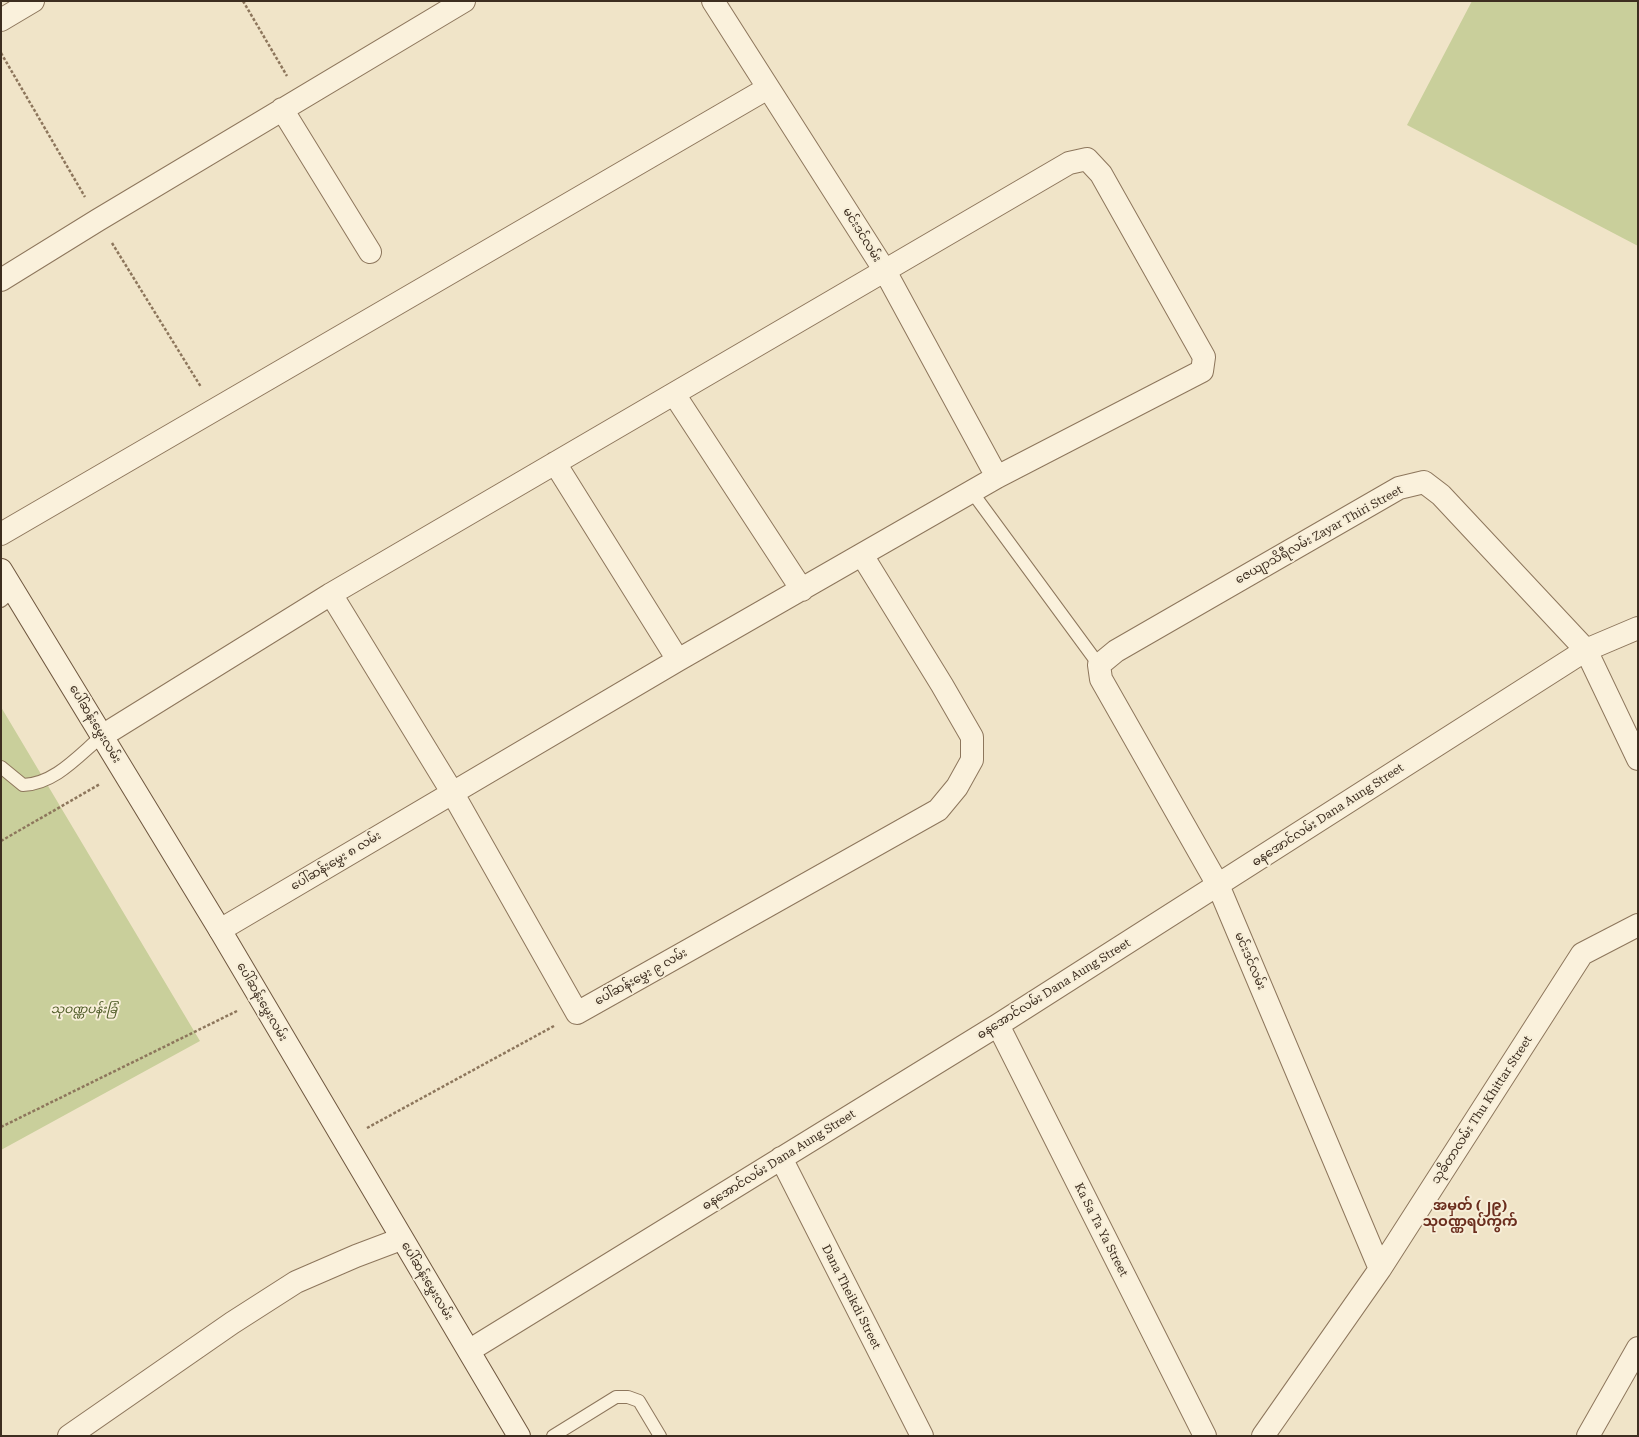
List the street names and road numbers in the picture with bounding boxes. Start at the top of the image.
street label: မင်းဒင်လမ်း [840,205,884,265]
street label: ဇေယျာသိရီလမ်း Zayar Thiri Street [1233,483,1405,587]
street label: ပေါ်ဆန်းမွှေးလမ်း [66,682,124,766]
street label: ဓနအောင်လမ်း Dana Aung Street [1249,760,1407,870]
street label: ပေါ်ဆန်းမွှေး ၈ လမ်း [288,828,384,894]
street label: မင်းဒင်လမ်း [1231,930,1269,992]
street label: ဓနအောင်လမ်း Dana Aung Street [975,936,1133,1042]
street label: ပေါ်ဆန်းမွှေး ၉ လမ်း [592,946,690,1008]
street label: ပေါ်ဆန်းမွှေးလမ်း [234,960,290,1044]
street label: သုခိတာလမ်း Thu Khittar Street [1429,1033,1535,1187]
street label: ဓနအောင်လမ်း Dana Aung Street [700,1107,858,1213]
street label: Ka Sa Ta Ya Street [1071,1181,1131,1279]
street label: ပေါ်ဆန်းမွှေးလမ်း [398,1239,456,1323]
street label: Dana Theikdi Street [818,1242,884,1352]

